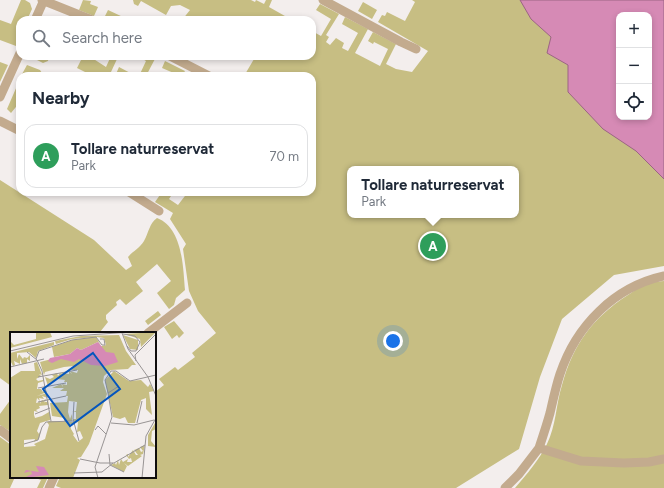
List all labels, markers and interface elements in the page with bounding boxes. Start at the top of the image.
map controls [616,12,652,120]
button: + [616,12,652,48]
search box [16,16,316,60]
icon: search [30,27,52,49]
text: Search here [62,29,142,47]
button: − [616,48,652,84]
button: locate [616,84,652,120]
text: Nearby [32,88,90,108]
text: Tollare naturreservat [71,140,214,158]
text: A [41,149,51,164]
text: 70 m [269,149,299,164]
text: Park [71,158,96,173]
popup [347,166,519,218]
text: Tollare naturreservat [361,176,505,194]
text: Park [361,194,386,209]
pin: A [420,231,446,261]
your location [383,331,403,351]
inset map [10,332,156,478]

